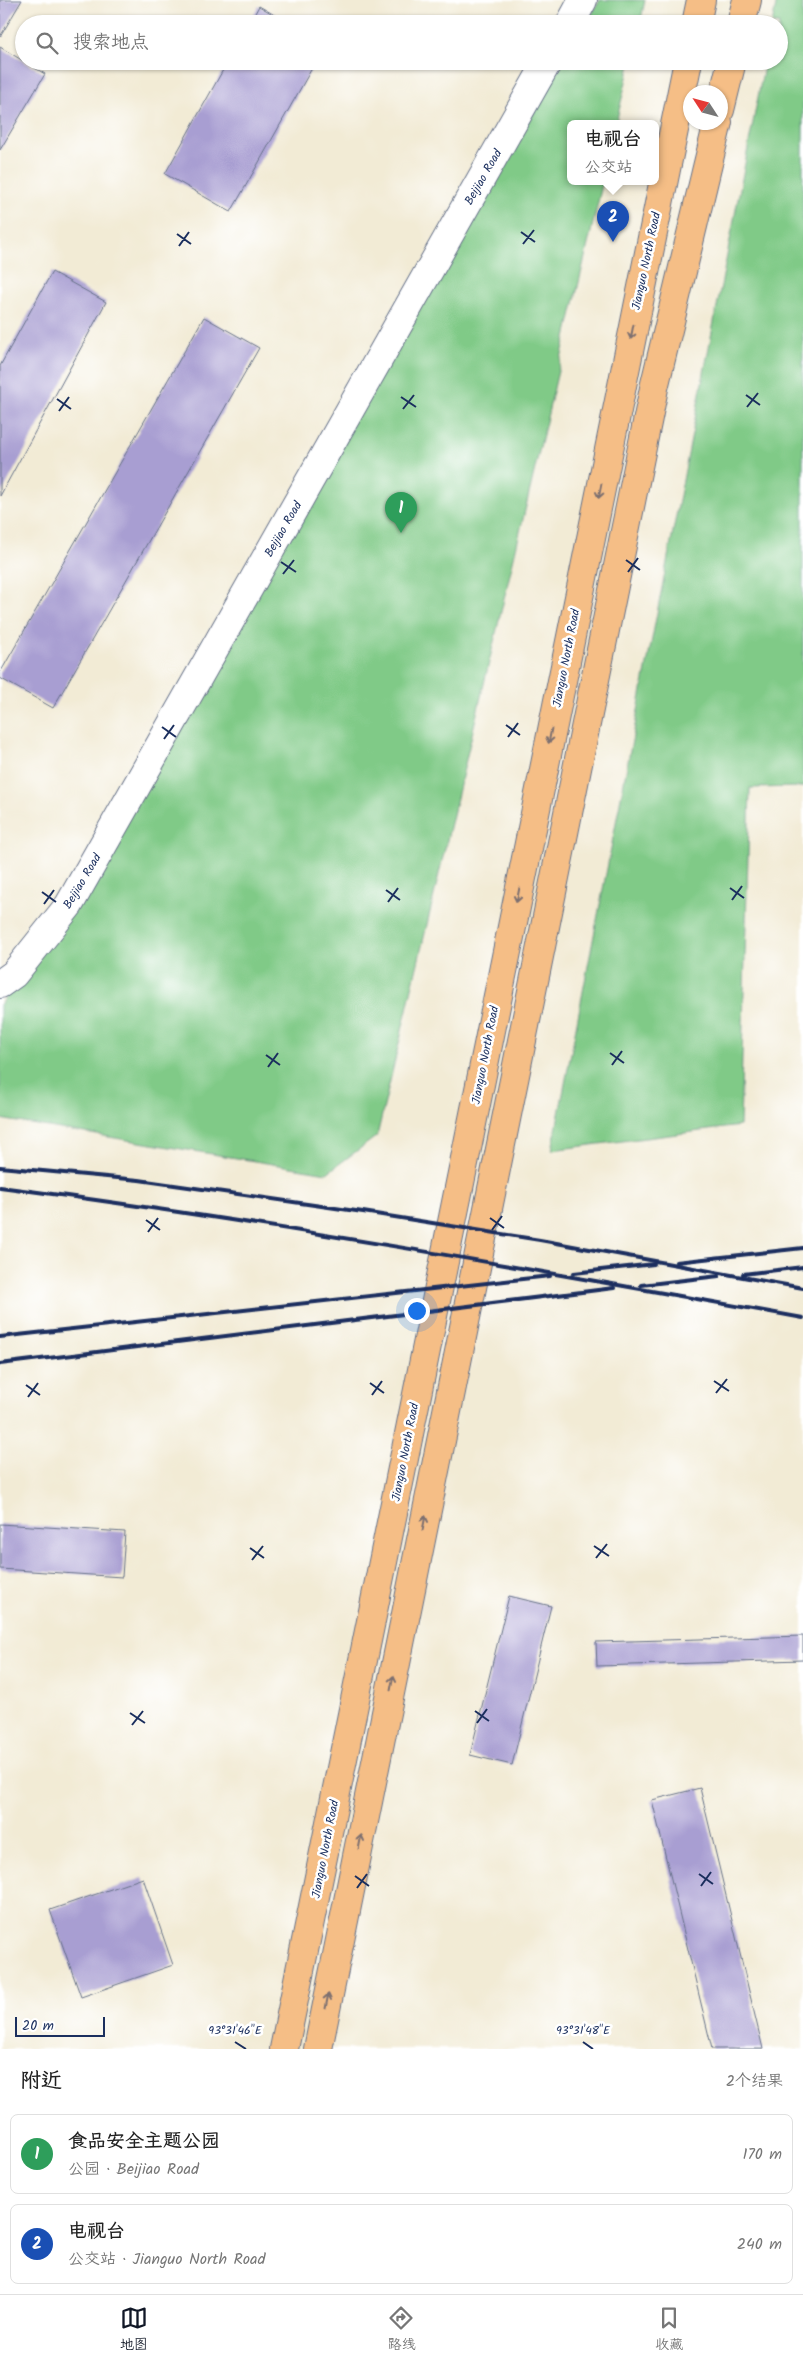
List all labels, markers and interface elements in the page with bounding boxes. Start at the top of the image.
search box [15,15,788,70]
text: 搜索地点 [73,28,149,58]
icon: search [33,29,61,57]
north arrow [683,85,728,130]
popup [567,120,659,185]
text: 电视台 [584,125,642,155]
street label: Beijiao Road [460,145,508,209]
text: 公交站 [584,155,633,180]
pin: 2 [597,201,629,242]
street label: Jianguo North Road [627,209,666,312]
one-way arrow [627,323,636,339]
one-way arrow [594,483,604,499]
pin: 1 [385,492,417,533]
street label: Beijiao Road [260,497,308,561]
street label: Jianguo North Road [548,606,586,709]
one-way arrow [545,728,554,744]
street label: Beijiao Road [58,849,107,913]
one-way arrow [512,887,522,903]
street label: Jianguo North Road [467,1003,505,1106]
your location [404,1298,430,1324]
street label: Jianguo North Road [387,1400,425,1503]
one-way arrow [420,1516,429,1532]
one-way arrow [388,1675,397,1691]
street label: Jianguo North Road [307,1797,345,1900]
one-way arrow [355,1834,365,1850]
one-way arrow [323,1994,333,2010]
scale bar [15,2014,105,2037]
text: 20 m [22,2015,54,2037]
text: 93°31'46"E [208,2021,263,2040]
text: 93°31'48"E [556,2021,611,2040]
text: 附近 [20,2065,62,2098]
text: 2个结果 [726,2069,783,2094]
text: 食品安全主题公园 [68,2127,220,2157]
text: 1 [35,2142,39,2167]
text: 170 m [742,2142,782,2167]
text: 公园 · Beijiao Road [68,2157,199,2182]
text: 电视台 [68,2217,125,2247]
text: 2 [32,2232,42,2257]
text: 240 m [737,2232,782,2257]
text: 公交站 · Jianguo North Road [68,2247,266,2272]
tab: 地图 [120,2304,148,2356]
tab: 路线 [387,2304,415,2356]
tab: 收藏 [655,2304,683,2356]

